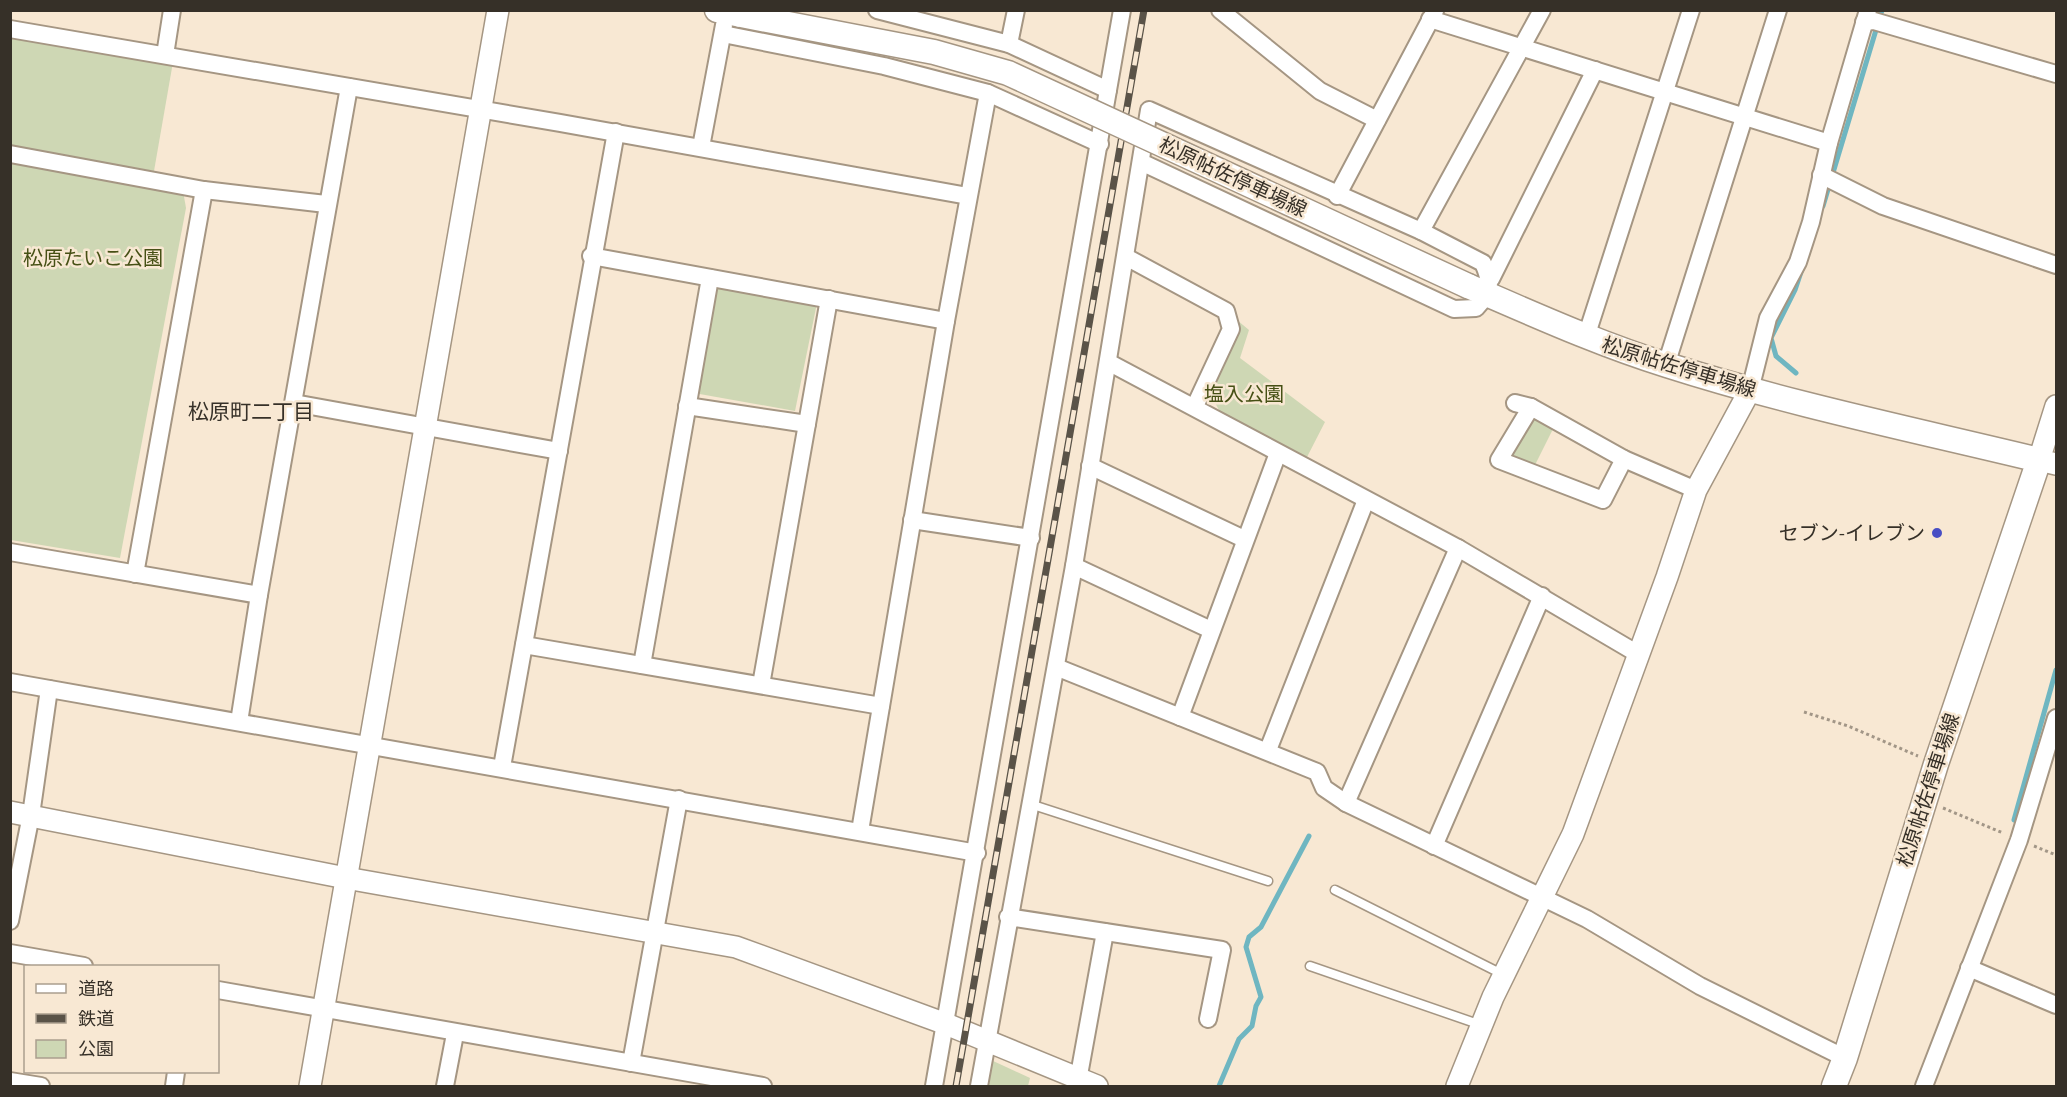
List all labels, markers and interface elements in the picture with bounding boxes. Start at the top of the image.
street label: 松原帖佐停車場線 [1154,131,1311,224]
park label: 松原たいこ公園 [23,245,163,273]
street label: 松原帖佐停車場線 [1598,331,1759,405]
park label: 塩入公園 [1204,381,1284,409]
district label: 松原町二丁目 [188,397,314,427]
place label: セブン-イレブン [1779,520,1925,548]
marker: セブン-イレブン [1930,526,1944,540]
street label: 松原帖佐停車場線 [1891,710,1967,871]
legend [24,965,219,1073]
text: 道路 [78,977,114,1002]
text: 鉄道 [78,1007,114,1032]
text: 公園 [78,1037,114,1062]

